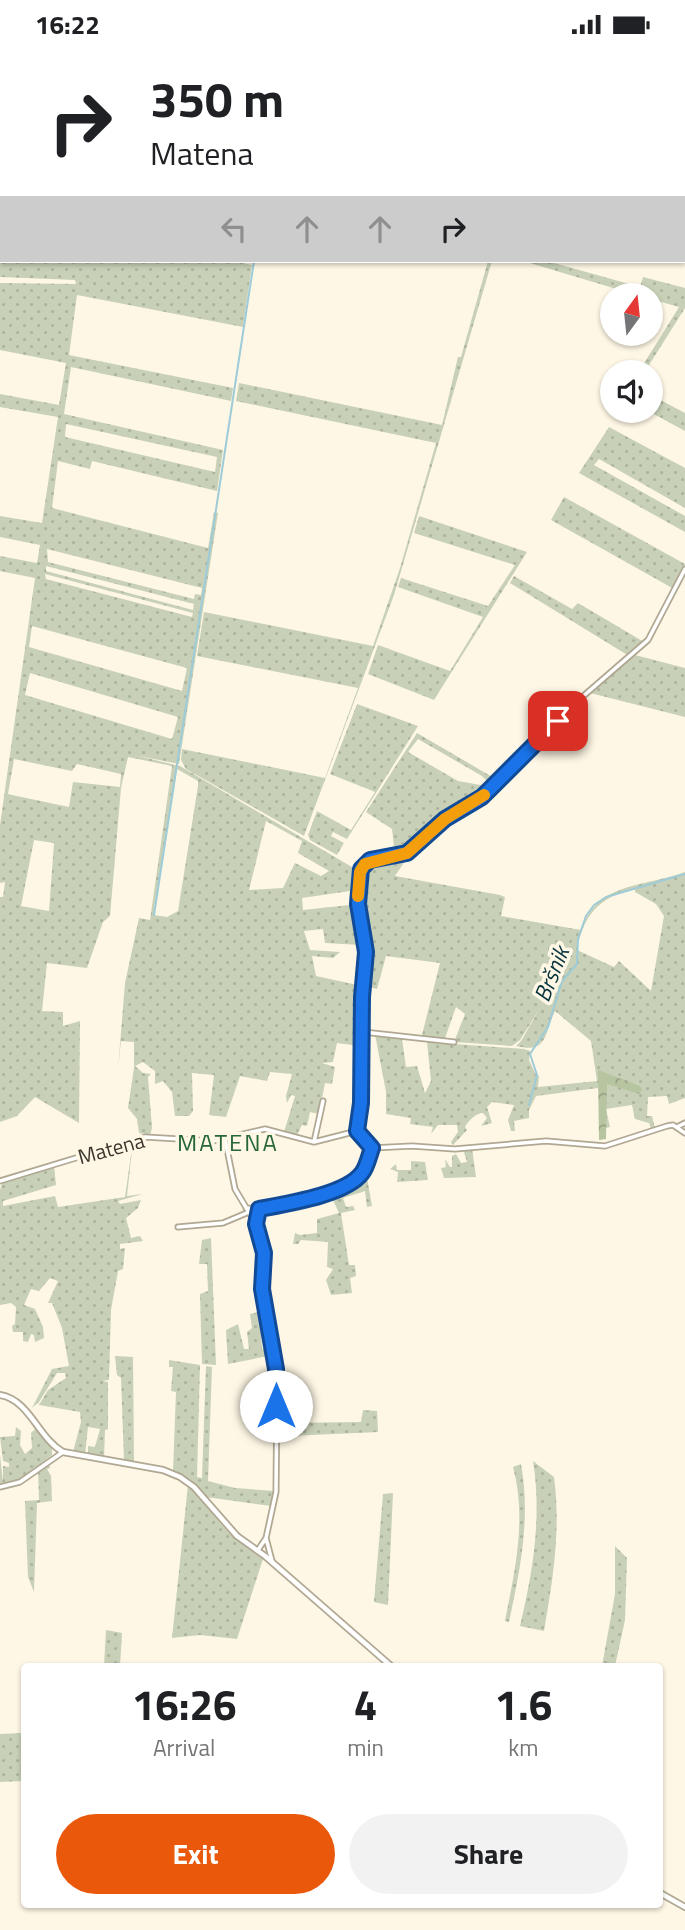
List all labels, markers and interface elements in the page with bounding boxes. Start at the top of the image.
text: 16:22 [35,5,100,44]
text: 350 m [150,61,284,136]
icon: right [35,77,126,168]
text: Matena [150,129,254,177]
icon: left [215,210,253,248]
icon: ahead [288,210,326,248]
icon: ahead [361,210,399,248]
icon: right [434,210,472,248]
north arrow [600,283,663,347]
map controls [600,283,663,423]
button: sound [600,360,663,423]
pin [528,691,588,751]
icon: arrive [539,702,577,740]
water label: Bršnik [524,939,579,1007]
street label: Matena [74,1124,148,1172]
district label: MATENA [177,1124,279,1160]
position arrow [239,1369,313,1443]
text: 16:26 [132,1672,237,1736]
text: 4 [354,1672,377,1736]
text: 1.6 [494,1672,552,1736]
text: Arrival [153,1730,215,1765]
text: min [347,1730,384,1765]
text: km [508,1730,539,1765]
button: Exit [56,1814,335,1894]
button: Share [349,1814,628,1894]

